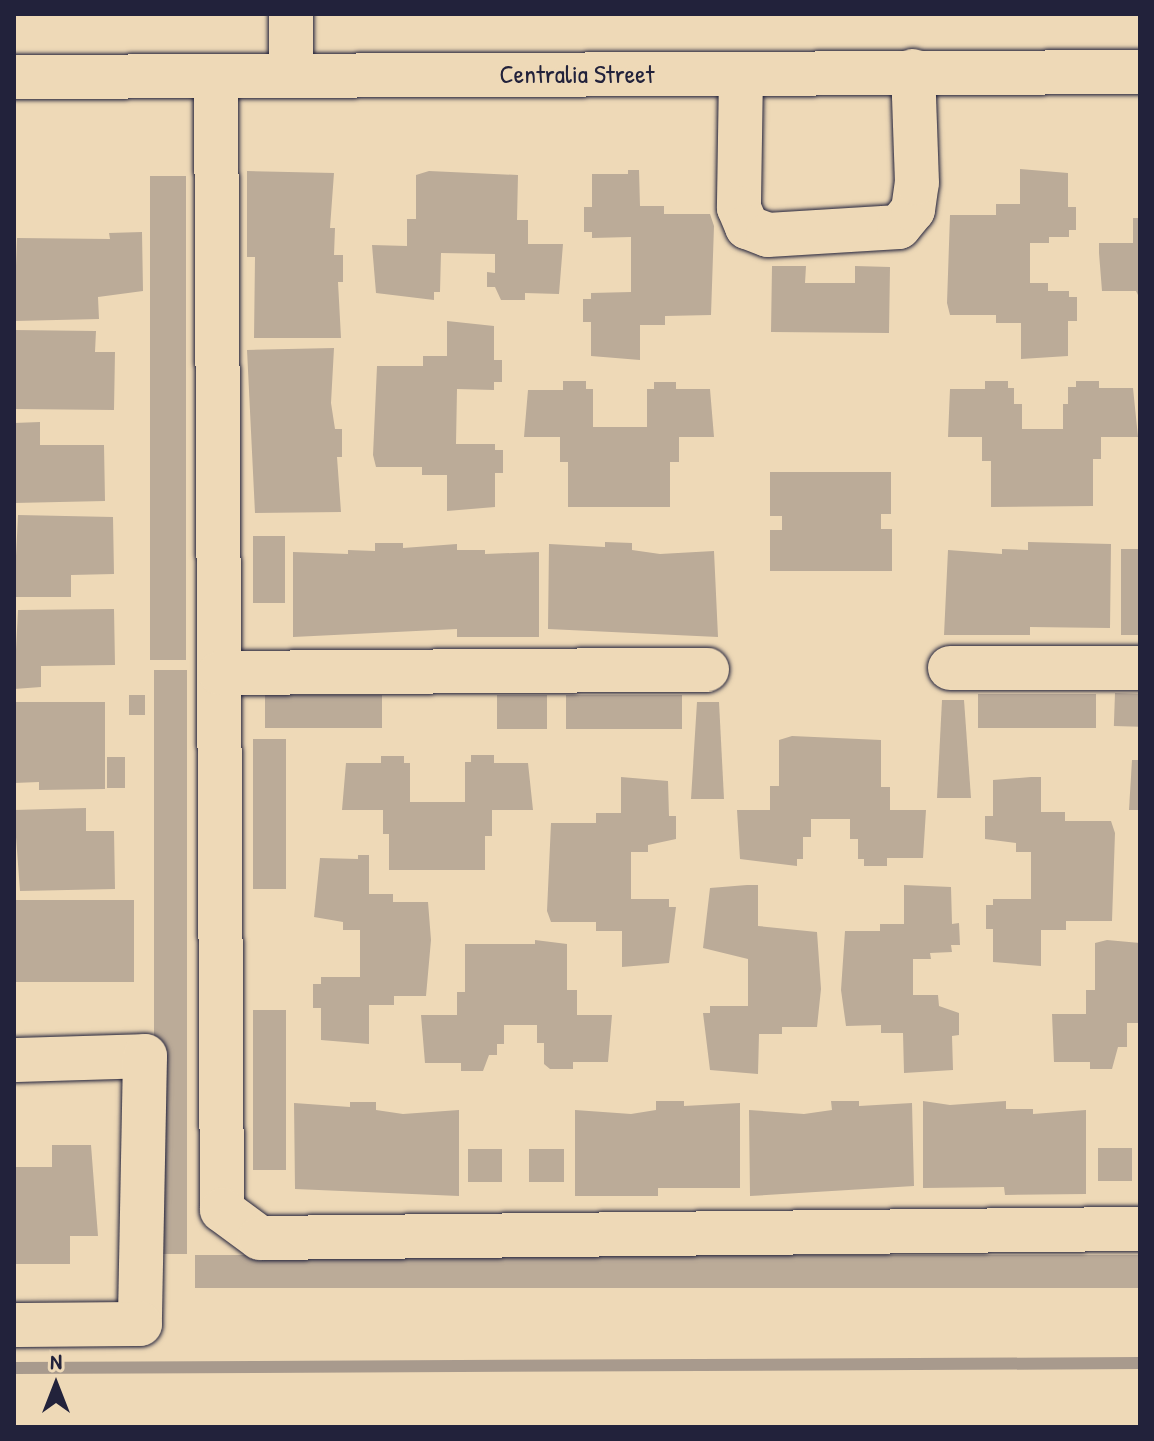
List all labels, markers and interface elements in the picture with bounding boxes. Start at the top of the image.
street label: Centralia Street [500,58,654,90]
north arrow [16,1345,96,1425]
text: N [50,1346,62,1376]

